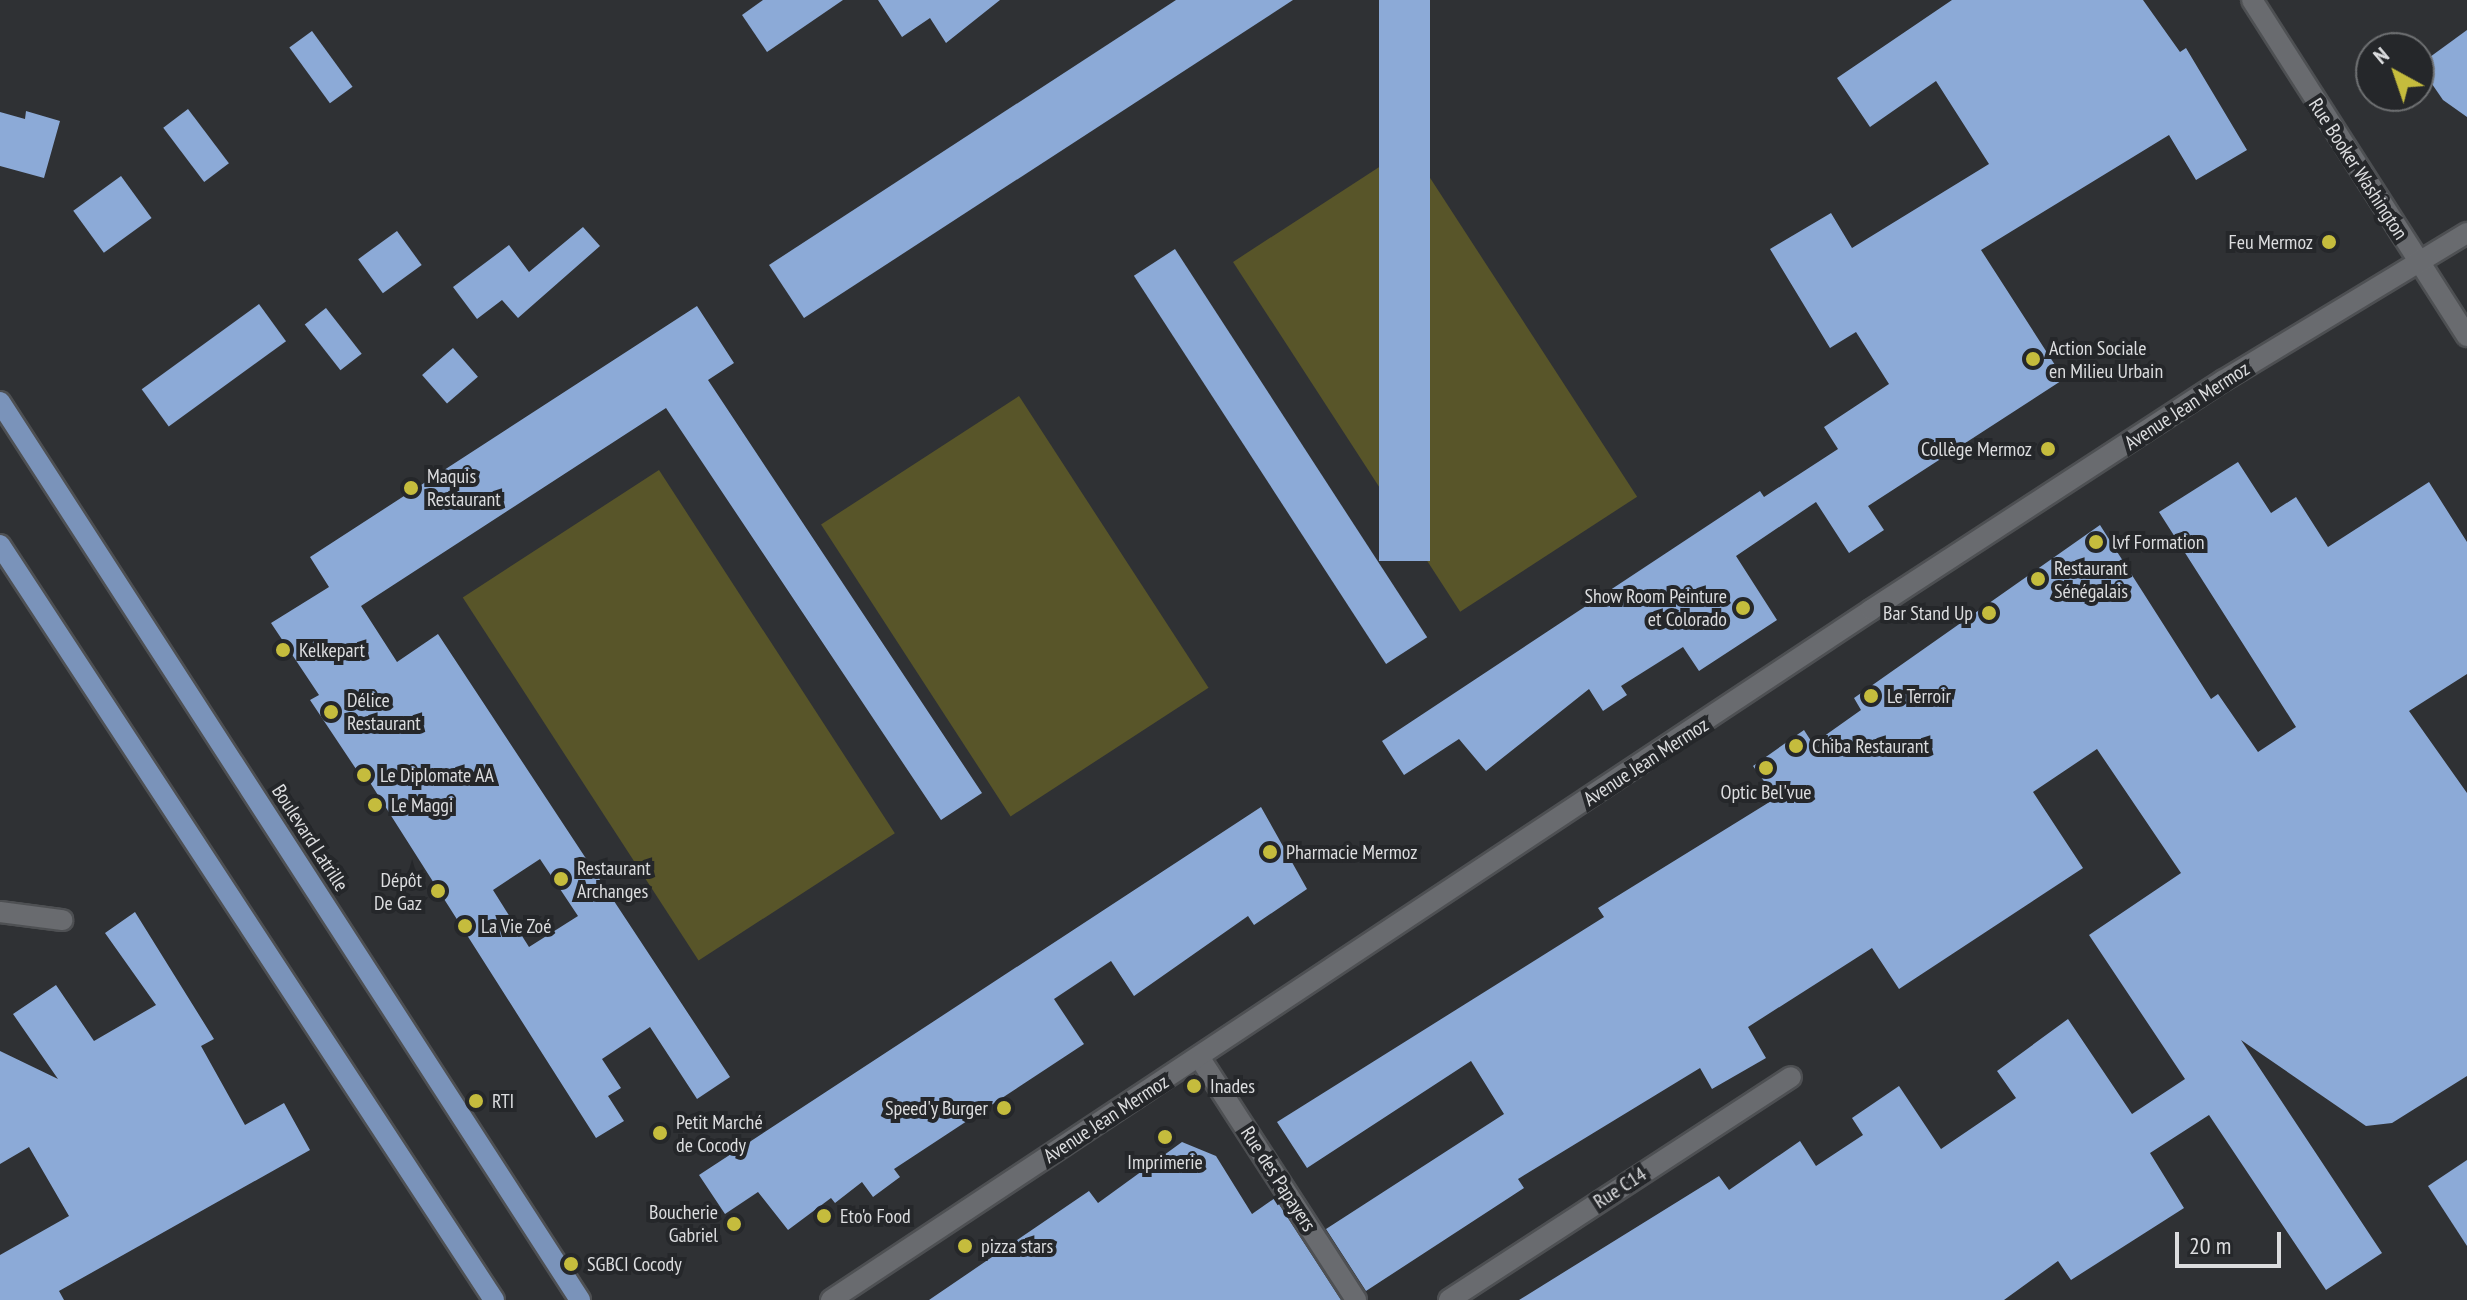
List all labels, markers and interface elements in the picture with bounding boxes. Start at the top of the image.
north arrow [2355,32,2435,112]
text: N [2367,41,2394,70]
street label: Rue Booker Washington [2303,94,2413,244]
place label: Feu Mermoz [2228,230,2313,254]
marker: Feu Mermoz [2320,233,2338,251]
place label: Action Sociale en Milieu Urbain [2049,336,2163,383]
marker: Action Sociale en Milieu Urbain [2024,350,2042,368]
street label: Avenue Jean Mermoz [2120,357,2254,455]
place label: Collège Mermoz [1921,437,2032,461]
marker: Collège Mermoz [2039,440,2057,458]
place label: Maquis Restaurant [427,464,501,511]
marker: Maquis Restaurant [402,479,420,497]
place label: lvf Formation [2112,530,2204,554]
marker: lvf Formation [2087,533,2105,551]
place label: Restaurant Sénégalais [2054,556,2128,603]
marker: Restaurant Sénégalais [2029,570,2047,588]
place label: Show Room Peinture et Colorado [1584,584,1727,631]
marker: Show Room Peinture et Colorado [1734,599,1752,617]
place label: Bar Stand Up [1883,601,1973,625]
marker: Bar Stand Up [1980,604,1998,622]
place label: Kelkepart [299,638,365,662]
marker: Kelkepart [274,641,292,659]
place label: Le Terroir [1887,684,1951,708]
marker: Le Terroir [1862,687,1880,705]
place label: Délice Restaurant [347,688,421,735]
marker: Délice Restaurant [322,703,340,721]
street label: Avenue Jean Mermoz [1579,713,1713,811]
place label: Chiba Restaurant [1812,734,1929,758]
marker: Chiba Restaurant [1787,737,1805,755]
marker: Optic Bel'vue [1757,759,1775,777]
place label: Le Diplomate AA [380,763,495,787]
marker: Le Diplomate AA [355,766,373,784]
street label: Boulevard Latrille [267,780,353,896]
place label: Optic Bel'vue [1720,780,1812,804]
place label: Le Maggi [391,793,453,817]
marker: Le Maggi [366,796,384,814]
place label: Pharmacie Mermoz [1286,840,1417,864]
marker: Pharmacie Mermoz [1261,843,1279,861]
place label: Restaurant Archanges [577,856,651,903]
place label: Dépôt De Gaz [374,868,422,915]
marker: Restaurant Archanges [552,870,570,888]
marker: Dépôt De Gaz [429,882,447,900]
place label: La Vie Zoé [481,914,552,938]
marker: La Vie Zoé [456,917,474,935]
street label: Avenue Jean Mermoz [1039,1070,1173,1168]
place label: Inades [1210,1074,1255,1098]
marker: Inades [1185,1077,1203,1095]
place label: RTI [492,1089,514,1113]
marker: RTI [467,1092,485,1110]
place label: Speed'y Burger [884,1096,988,1120]
marker: Speed'y Burger [995,1099,1013,1117]
place label: Petit Marché de Cocody [676,1110,763,1157]
street label: Rue des Papayers [1235,1122,1321,1236]
marker: Petit Marché de Cocody [651,1124,669,1142]
marker: Imprimerie [1156,1128,1174,1146]
place label: Imprimerie [1127,1150,1203,1174]
street label: Rue C14 [1589,1162,1651,1214]
place label: Boucherie Gabriel [649,1200,718,1247]
place label: Eto'o Food [840,1204,911,1228]
marker: Eto'o Food [815,1207,833,1225]
marker: Boucherie Gabriel [725,1215,743,1233]
scale bar [2179,1216,2285,1266]
text: 20 m [2189,1230,2231,1261]
place label: pizza stars [981,1234,1053,1258]
marker: pizza stars [956,1237,974,1255]
place label: SGBCI Cocody [587,1252,682,1276]
marker: SGBCI Cocody [562,1255,580,1273]

